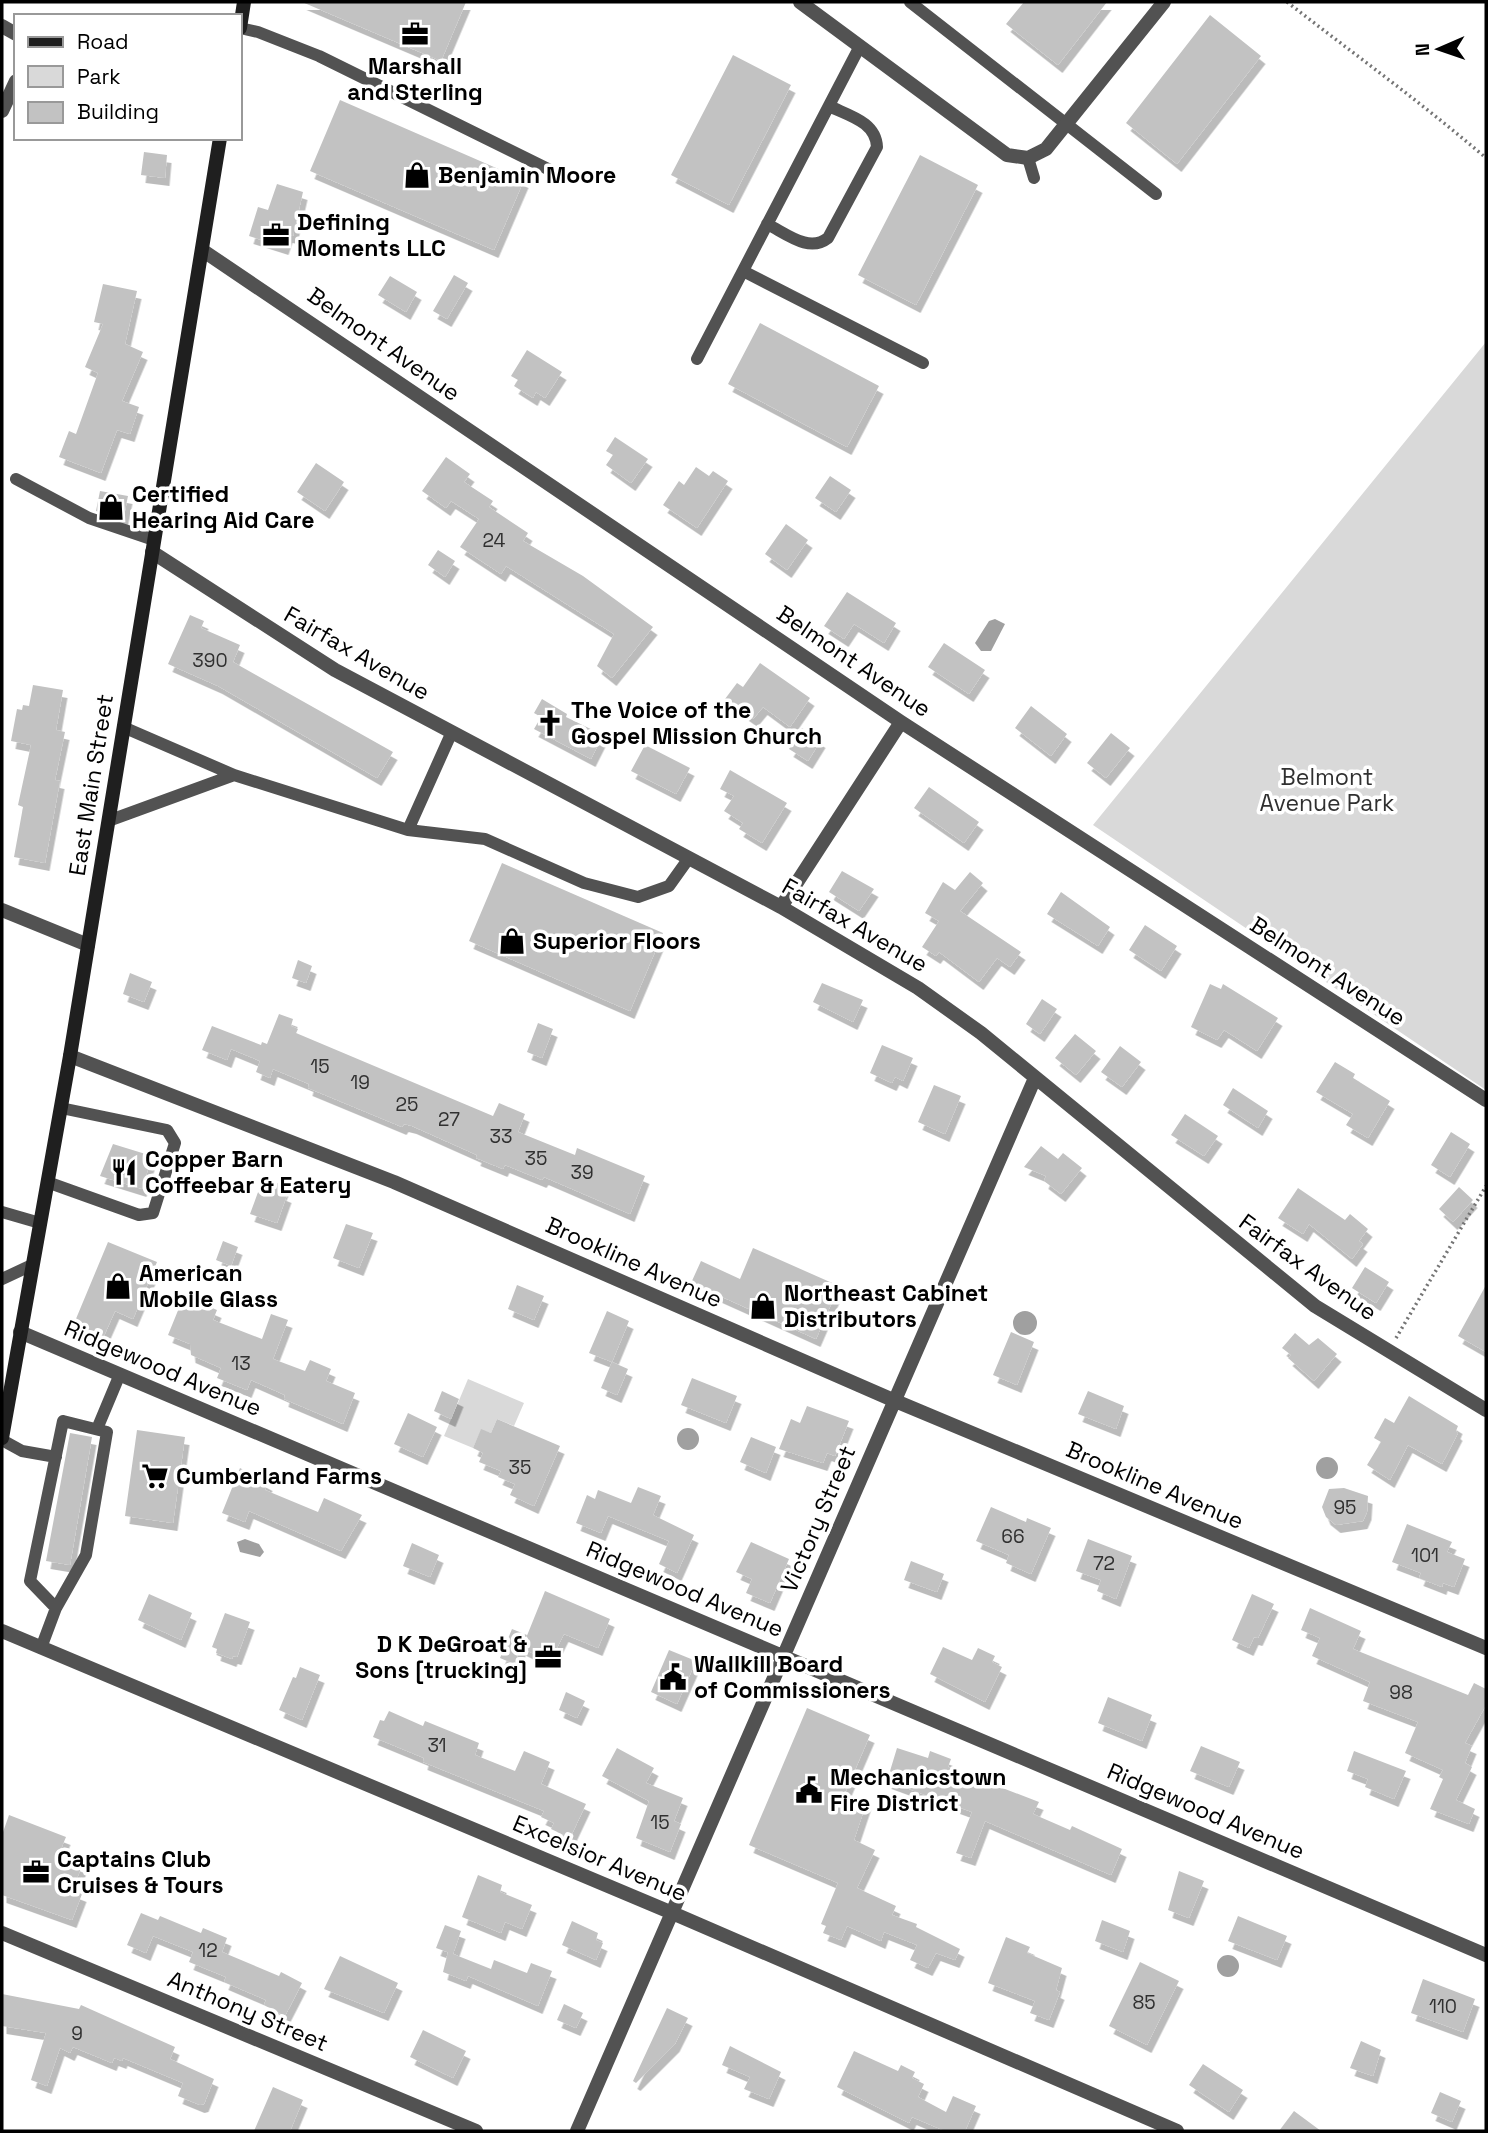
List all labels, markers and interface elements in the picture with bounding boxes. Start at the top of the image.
legend [14,14,242,140]
north arrow [1404,14,1474,84]
office icon: Marshall and Sterling [400,19,430,49]
text: Road [77,28,129,55]
text: N [1410,43,1435,56]
place label: Marshall and Sterling [347,51,483,107]
text: Park [77,63,121,90]
text: Building [77,98,159,125]
shop icon: Benjamin Moore [402,160,432,190]
place label: Benjamin Moore [438,160,616,190]
place label: Defining Moments LLC [297,207,446,263]
office icon: Defining Moments LLC [261,220,291,250]
street label: Belmont Avenue [302,280,466,408]
place label: Certified Hearing Aid Care [132,479,315,535]
shop icon: Certified Hearing Aid Care [96,492,126,522]
house number: 24 [483,528,506,553]
street label: Belmont Avenue [771,598,937,724]
street label: Fairfax Avenue [279,599,435,707]
house number: 390 [192,648,228,673]
street label: East Main Street [62,692,120,878]
place label: The Voice of the Gospel Mission Church [571,695,822,751]
church icon: The Voice of the Gospel Mission Church [535,708,565,738]
park label: Belmont Avenue Park [1260,762,1394,818]
street label: Fairfax Avenue [777,871,933,979]
street label: Belmont Avenue [1245,910,1411,1032]
shop icon: Superior Floors [497,926,527,956]
place label: Superior Floors [533,926,701,956]
house number: 15 [310,1054,330,1079]
house number: 19 [350,1070,370,1095]
house number: 25 [396,1092,418,1117]
house number: 27 [438,1107,460,1132]
house number: 33 [490,1124,512,1149]
place label: Copper Barn Coffeebar & Eatery [145,1144,351,1200]
house number: 35 [525,1146,547,1171]
restaurant icon: Copper Barn Coffeebar & Eatery [109,1157,139,1187]
house number: 39 [570,1160,594,1185]
street label: Fairfax Avenue [1233,1207,1383,1327]
street label: Brookline Avenue [541,1210,727,1314]
place label: American Mobile Glass [139,1258,278,1314]
shop icon: American Mobile Glass [103,1271,133,1301]
place label: Northeast Cabinet Distributors [784,1278,988,1334]
shop icon: Northeast Cabinet Distributors [748,1291,778,1321]
street label: Ridgewood Avenue [60,1313,266,1423]
house number: 13 [231,1351,251,1376]
street label: Brookline Avenue [1062,1434,1248,1536]
street label: Victory Street [774,1441,862,1597]
house number: 35 [509,1455,531,1480]
supermarket icon: Cumberland Farms [140,1461,170,1491]
place label: Cumberland Farms [176,1461,382,1491]
house number: 95 [1333,1495,1357,1520]
house number: 66 [1001,1524,1025,1549]
street label: Ridgewood Avenue [582,1534,788,1644]
house number: 101 [1411,1543,1439,1568]
house number: 72 [1093,1551,1115,1576]
place label: D K DeGroat & Sons [trucking] [355,1629,527,1685]
office icon: D K DeGroat & Sons [trucking] [533,1642,563,1672]
place label: Wallkill Board of Commissioners [694,1649,891,1705]
public building icon: Wallkill Board of Commissioners [658,1662,688,1692]
house number: 98 [1389,1680,1413,1705]
house number: 31 [427,1733,447,1758]
street label: Ridgewood Avenue [1103,1756,1309,1866]
place label: Mechanicstown Fire District [830,1762,1006,1818]
public building icon: Mechanicstown Fire District [794,1775,824,1805]
street label: Excelsior Avenue [508,1808,692,1908]
house number: 15 [650,1810,670,1835]
place label: Captains Club Cruises & Tours [57,1844,224,1900]
office icon: Captains Club Cruises & Tours [21,1857,51,1887]
house number: 12 [198,1938,218,1963]
street label: Anthony Street [163,1964,333,2058]
house number: 85 [1132,1990,1156,2015]
house number: 110 [1429,1994,1457,2019]
house number: 9 [71,2021,83,2046]

